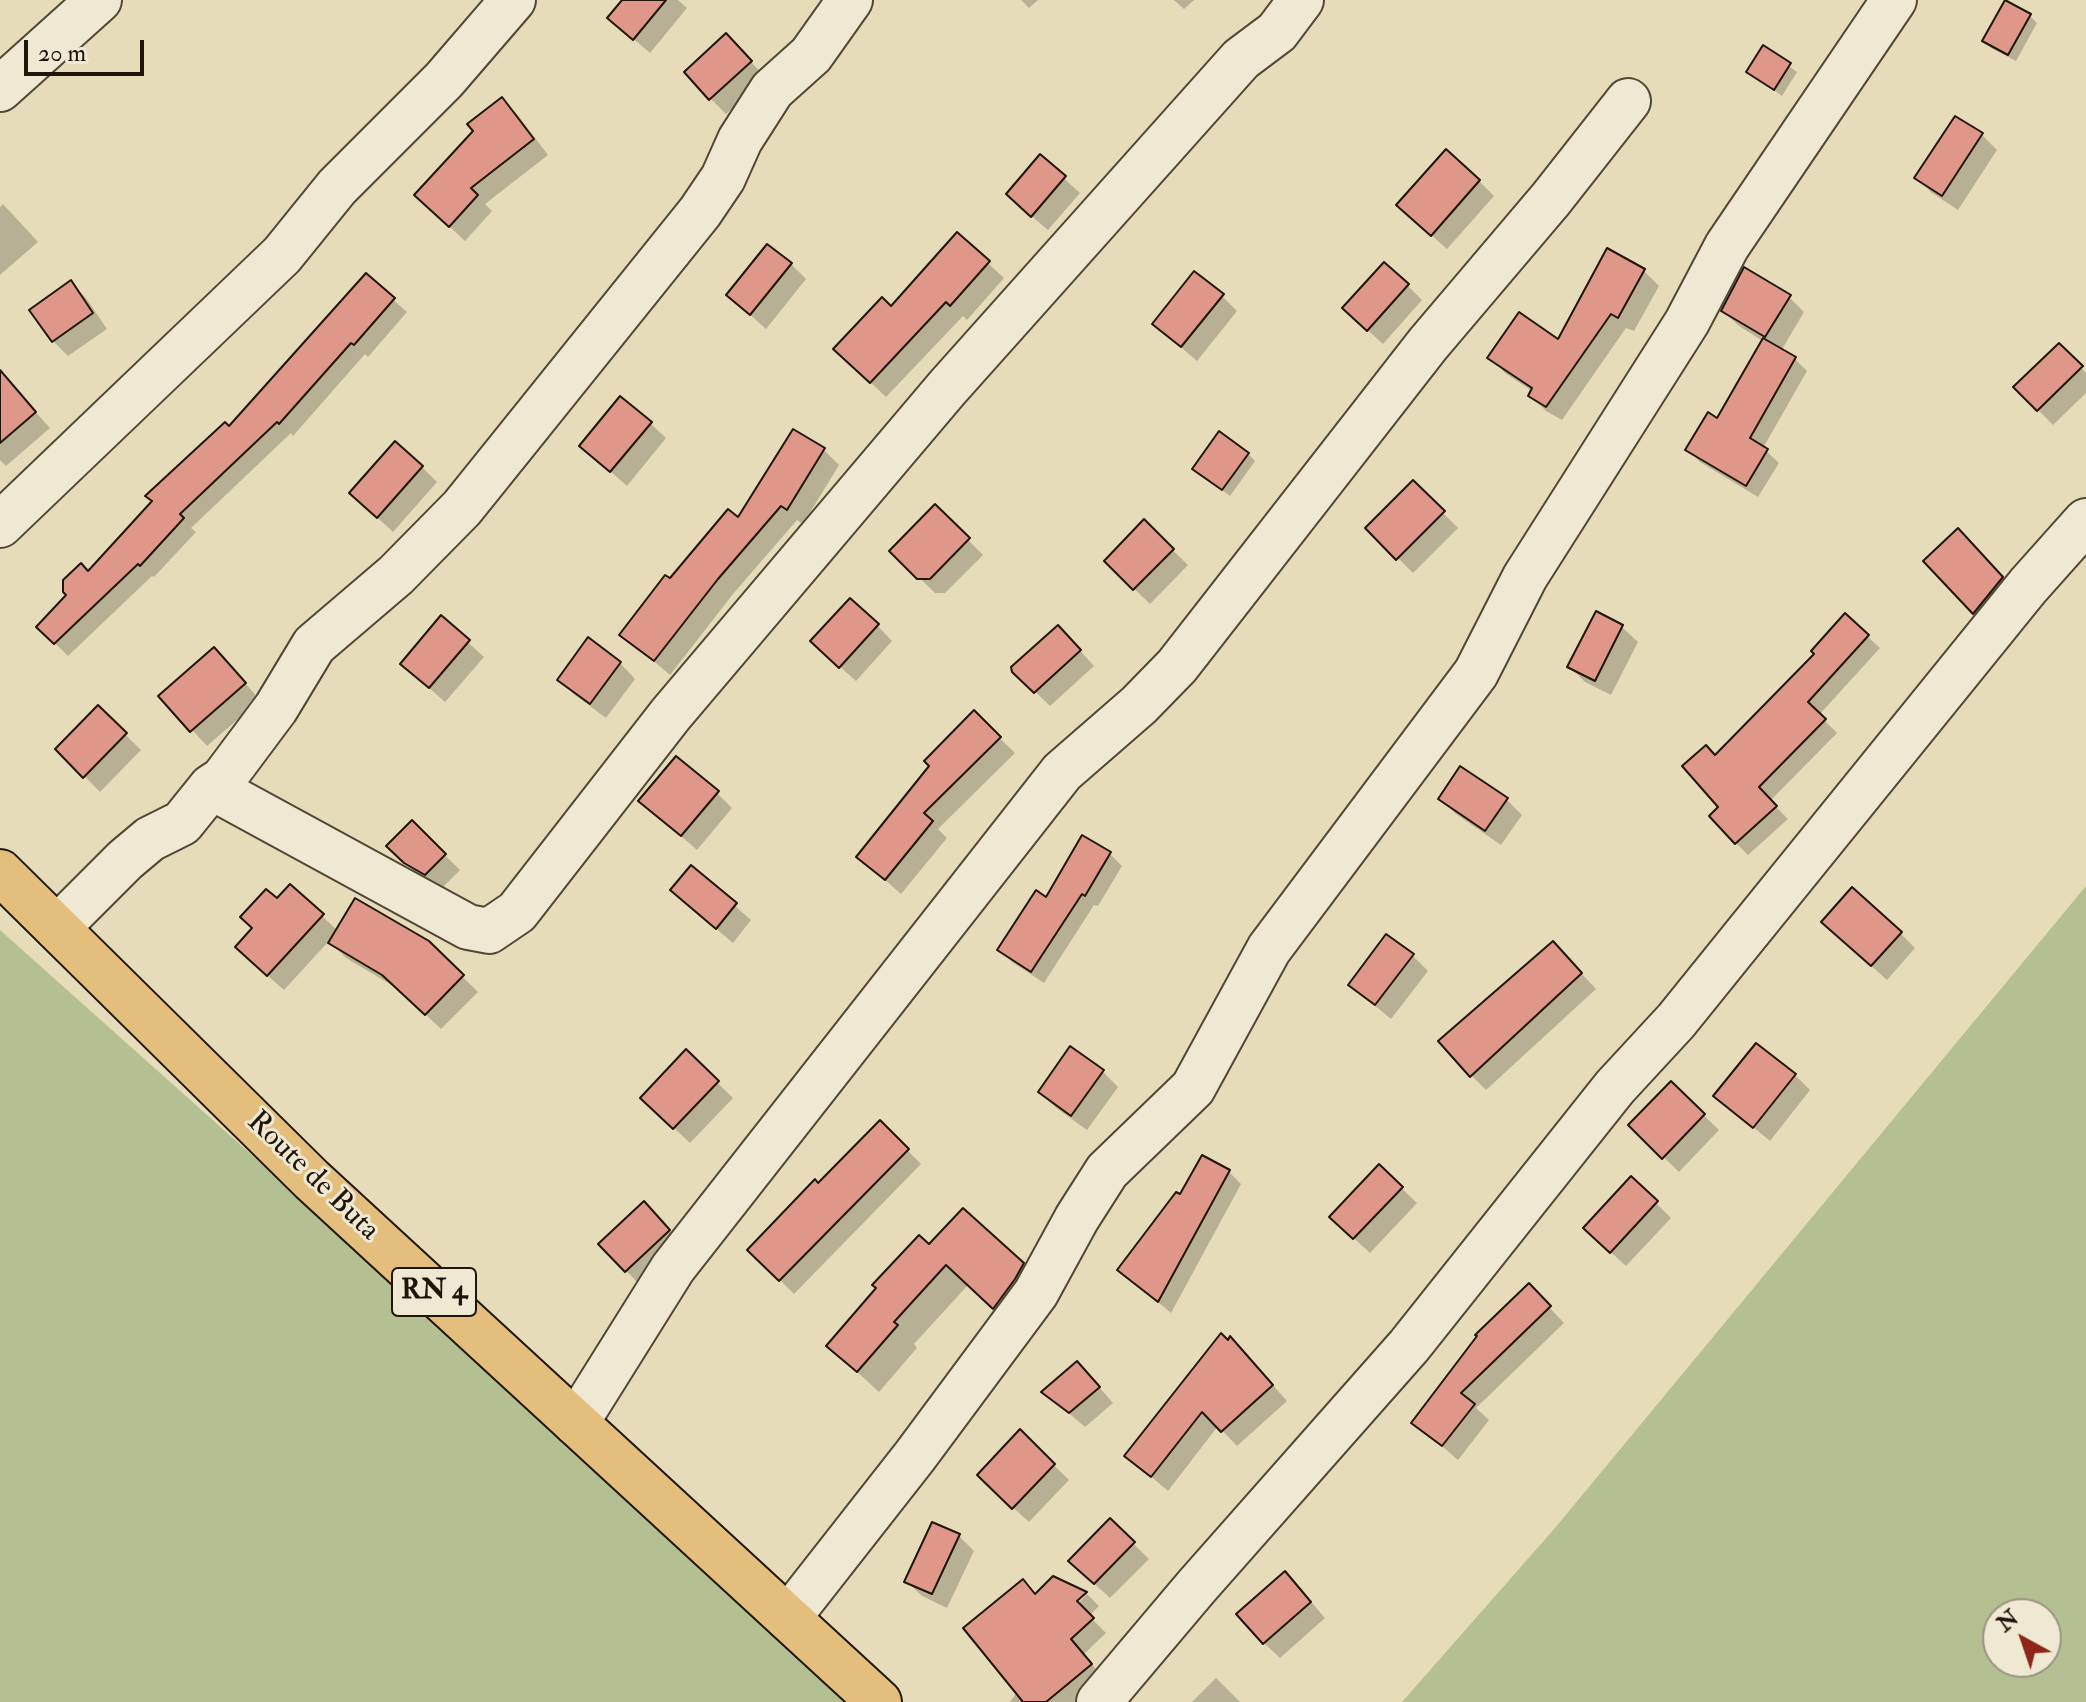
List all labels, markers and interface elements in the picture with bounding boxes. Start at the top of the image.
scale bar [28,24,148,74]
text: 20 m [38,38,86,69]
street label: Route de Buta [238,1105,386,1249]
road number: RN 4 [392,1268,476,1316]
north arrow [1982,1598,2062,1678]
text: N [1991,1604,2024,1638]

